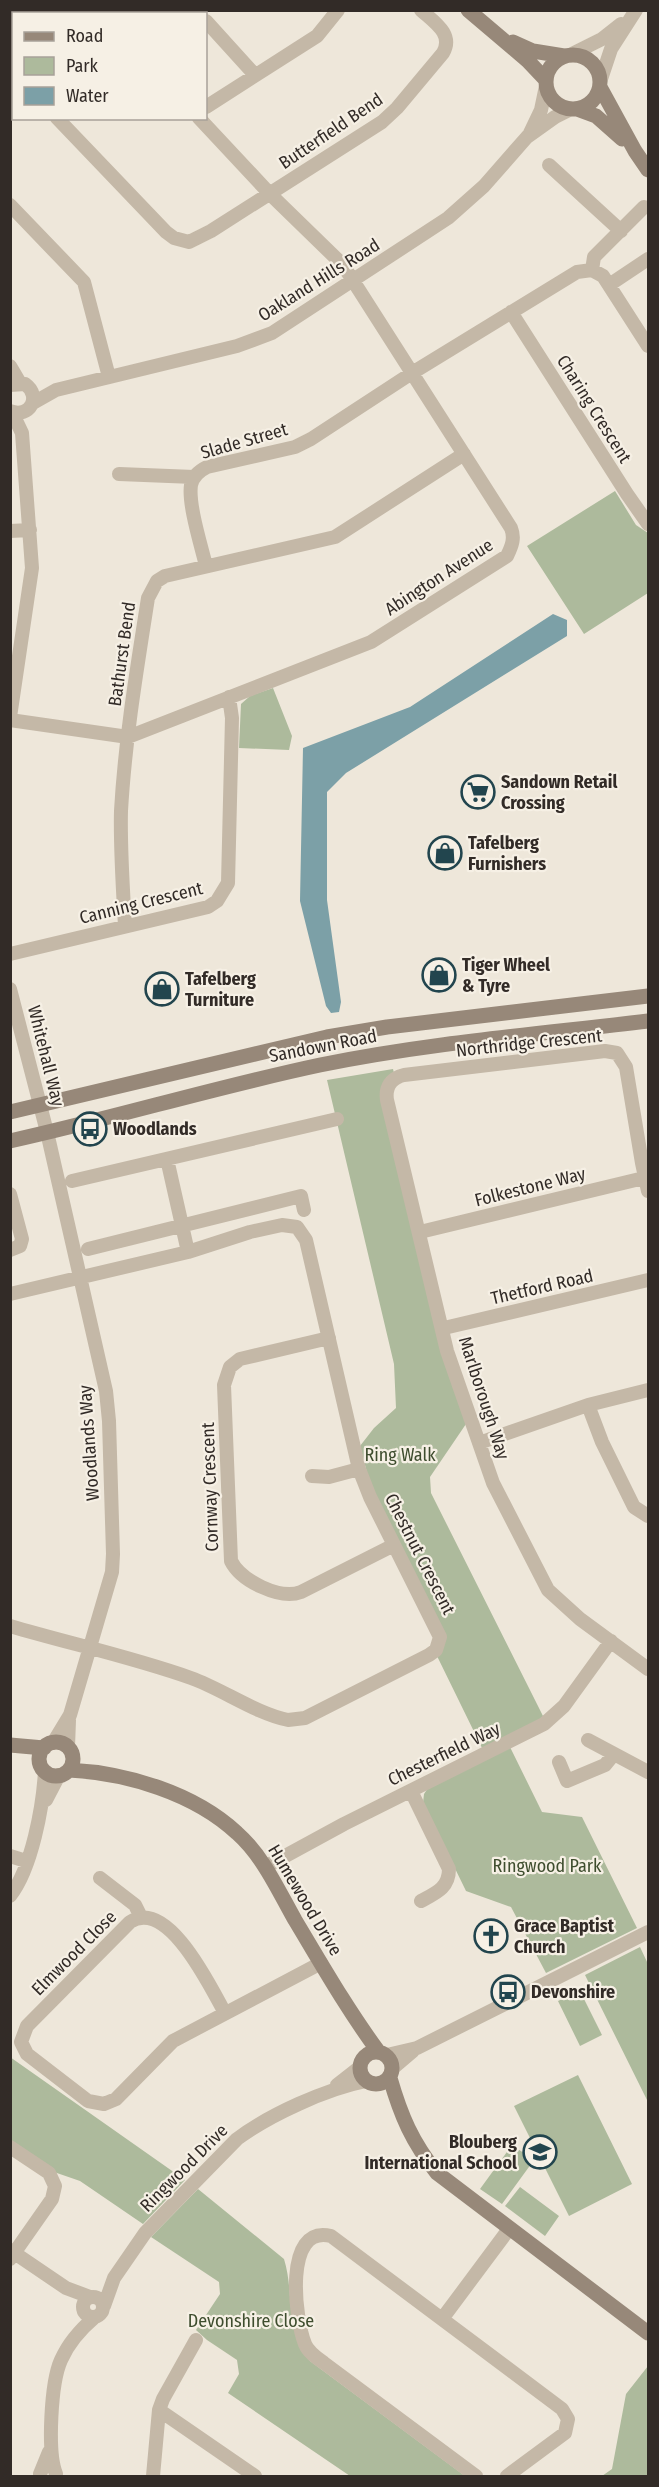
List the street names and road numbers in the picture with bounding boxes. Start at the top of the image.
street label: Butterfield Bend [275,88,387,174]
street label: Oakland Hills Road [254,234,384,326]
street label: Charing Crescent [552,351,636,467]
street label: Slade Street [198,418,290,464]
street label: Abington Avenue [381,534,497,620]
street label: Bathurst Bend [104,600,140,708]
street label: Canning Crescent [77,877,205,929]
street label: Whitehall Way [23,1003,69,1109]
street label: Northridge Crescent [455,1024,603,1062]
street label: Sandown Road [267,1025,379,1067]
street label: Folkestone Way [472,1163,588,1211]
street label: Thetford Road [489,1265,595,1309]
street label: Marlborough Way [454,1334,514,1462]
street label: Woodlands Way [74,1384,104,1502]
street label: Cornway Crescent [197,1422,223,1552]
street label: Chestnut Crescent [380,1490,460,1618]
street label: Chesterfield Way [384,1717,504,1791]
street label: Humewood Drive [263,1840,347,1960]
street label: Elmwood Close [27,1906,121,2000]
street label: Ringwood Drive [136,2119,233,2216]

